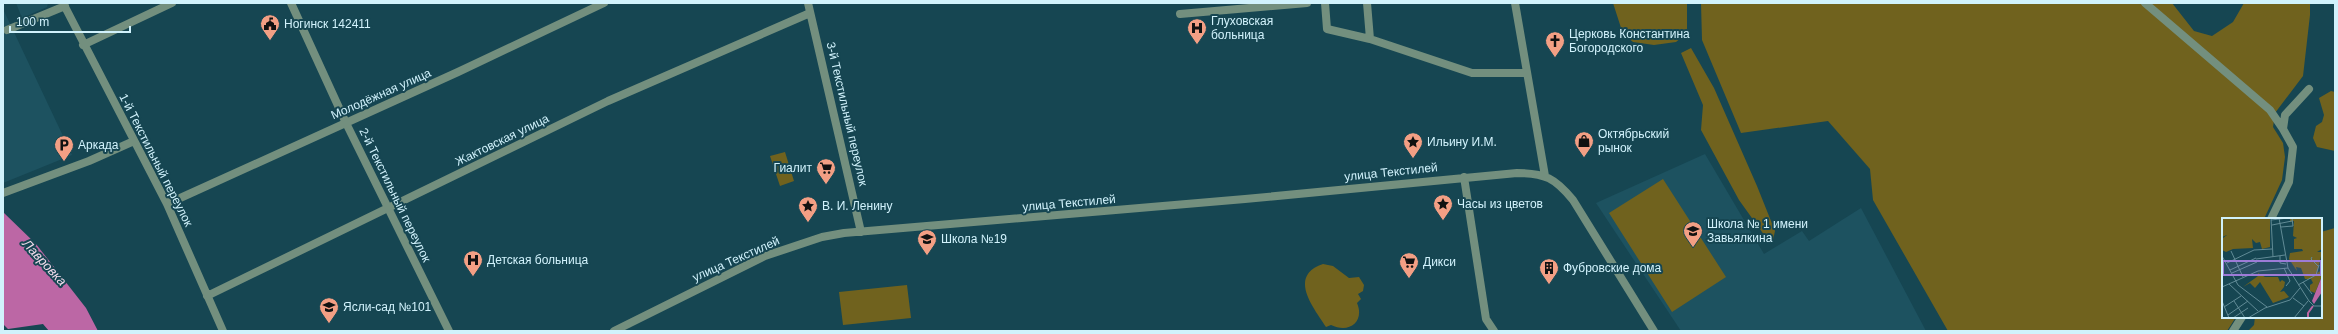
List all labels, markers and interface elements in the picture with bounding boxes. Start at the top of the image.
scale bar [10,8,130,34]
public building icon: Ногинск 142411 [259,13,281,41]
place label: Глуховская больница [1211,14,1273,42]
text: 100 m [16,15,49,29]
place label: Ногинск 142411 [284,17,371,31]
hospital icon: Глуховская больница [1186,17,1208,45]
place label: Церковь Константина Богородского [1569,27,1690,55]
church icon: Церковь Константина Богородского [1544,30,1566,58]
street label: 3-й Текстильный переулок [824,41,871,188]
street label: Молодёжная улица [329,66,433,122]
street label: 1-й Текстильный переулок [116,91,196,229]
street label: Жактовская улица [453,111,551,169]
street label: 2-й Текстильный переулок [356,126,434,265]
place label: Октябрьский рынок [1598,127,1669,155]
shop icon: Октябрьский рынок [1573,130,1595,158]
place icon: Ильину И.М. [1402,131,1424,159]
parking icon: Аркада [53,134,75,162]
place label: Ильину И.М. [1427,135,1497,149]
place label: Аркада [78,138,119,152]
supermarket icon: Гиалит [815,157,837,185]
street label: улица Текстилей [1344,160,1438,184]
place label: Гиалит [774,161,813,175]
street label: улица Текстилей [1022,192,1116,214]
place icon: Часы из цветов [1432,193,1454,221]
place icon: В. И. Ленину [797,195,819,223]
place label: Часы из цветов [1457,197,1543,211]
place label: В. И. Ленину [822,199,892,213]
place label: Школа № 1 имени Завьялкина [1707,217,1808,245]
inset map [2222,218,2322,318]
school or university icon: Школа № 1 имени Завьялкина [1682,220,1704,248]
school or university icon: Школа №19 [916,228,938,256]
place label: Школа №19 [941,232,1007,246]
street label: улица Текстилей [690,234,782,284]
water label: Лавровка [19,235,70,288]
hospital icon: Детская больница [462,249,484,277]
supermarket icon: Дикси [1398,251,1420,279]
place label: Детская больница [487,253,589,267]
place label: Дикси [1423,255,1456,269]
building icon: Фубровские дома [1538,257,1560,285]
place label: Фубровские дома [1563,261,1662,275]
school or university icon: Ясли-сад №101 [318,296,340,324]
place label: Ясли-сад №101 [343,300,432,314]

